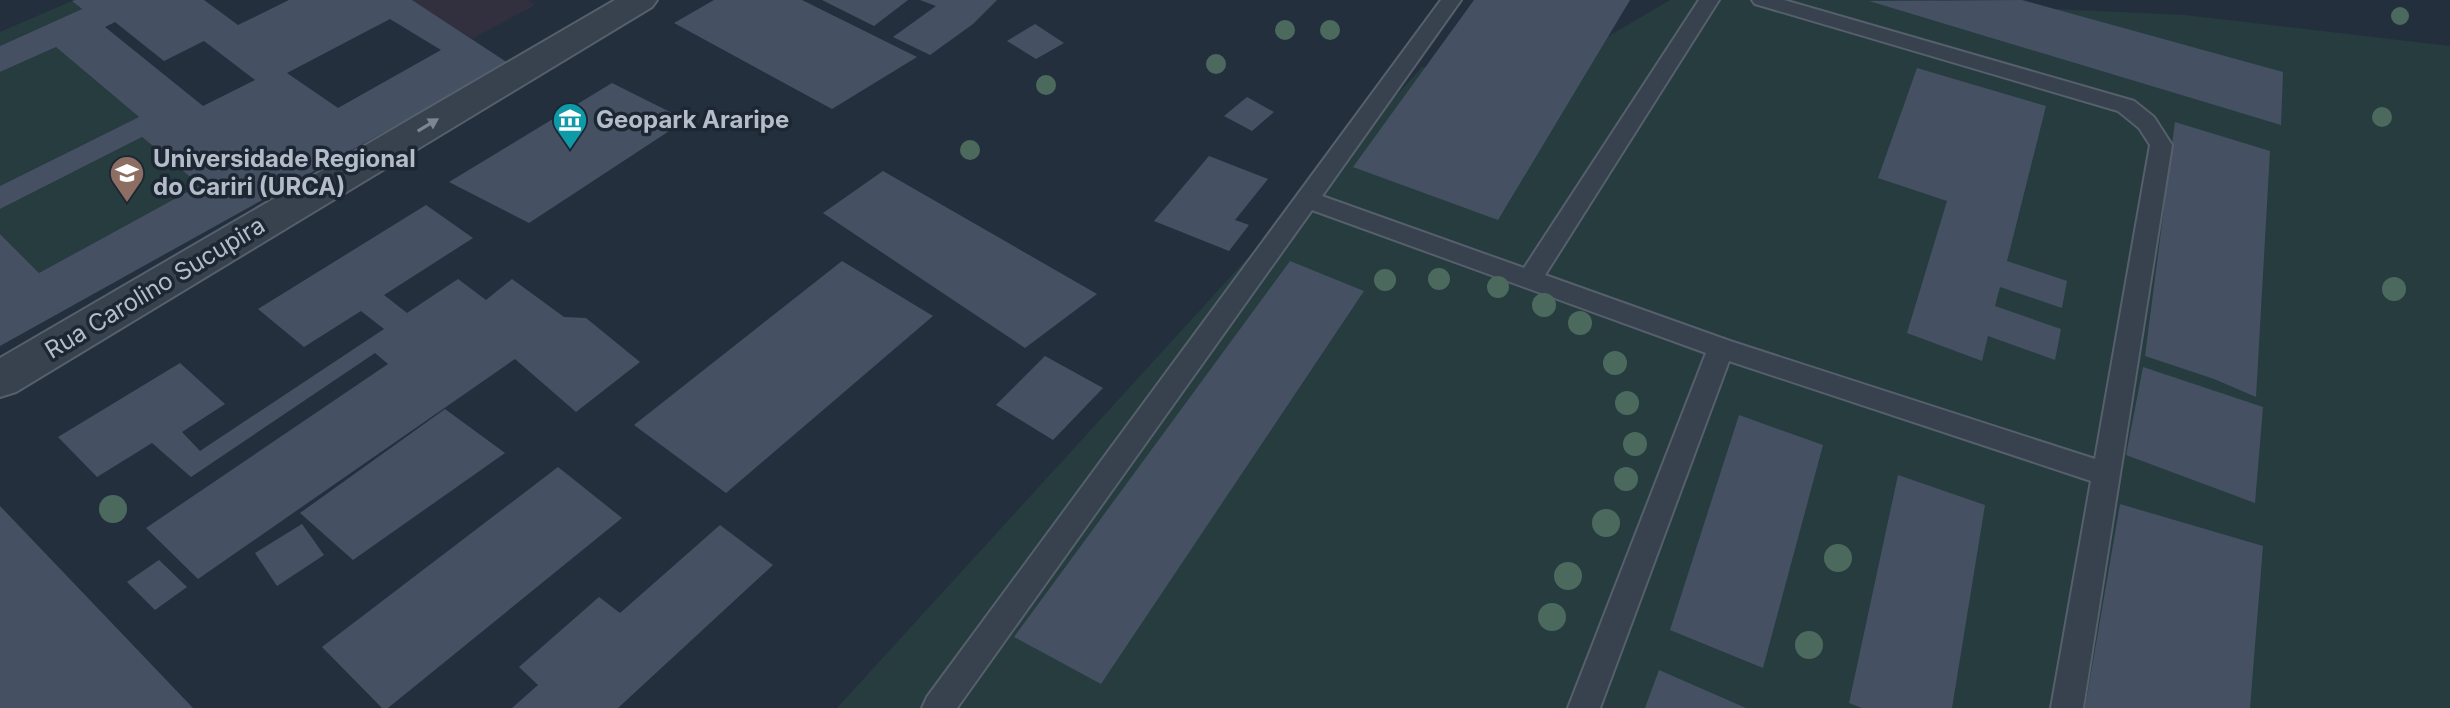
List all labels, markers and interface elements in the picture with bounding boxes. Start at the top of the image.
museum icon: Geopark Araripe [551,101,589,151]
place label: Geopark Araripe [596,105,789,134]
one-way arrow [417,118,439,132]
place label: Universidade Regional do Cariri (URCA) [153,144,416,201]
school or university icon: Universidade Regional do Cariri (URCA) [108,154,146,204]
street label: Rua Carolino Sucupira [40,210,270,365]

